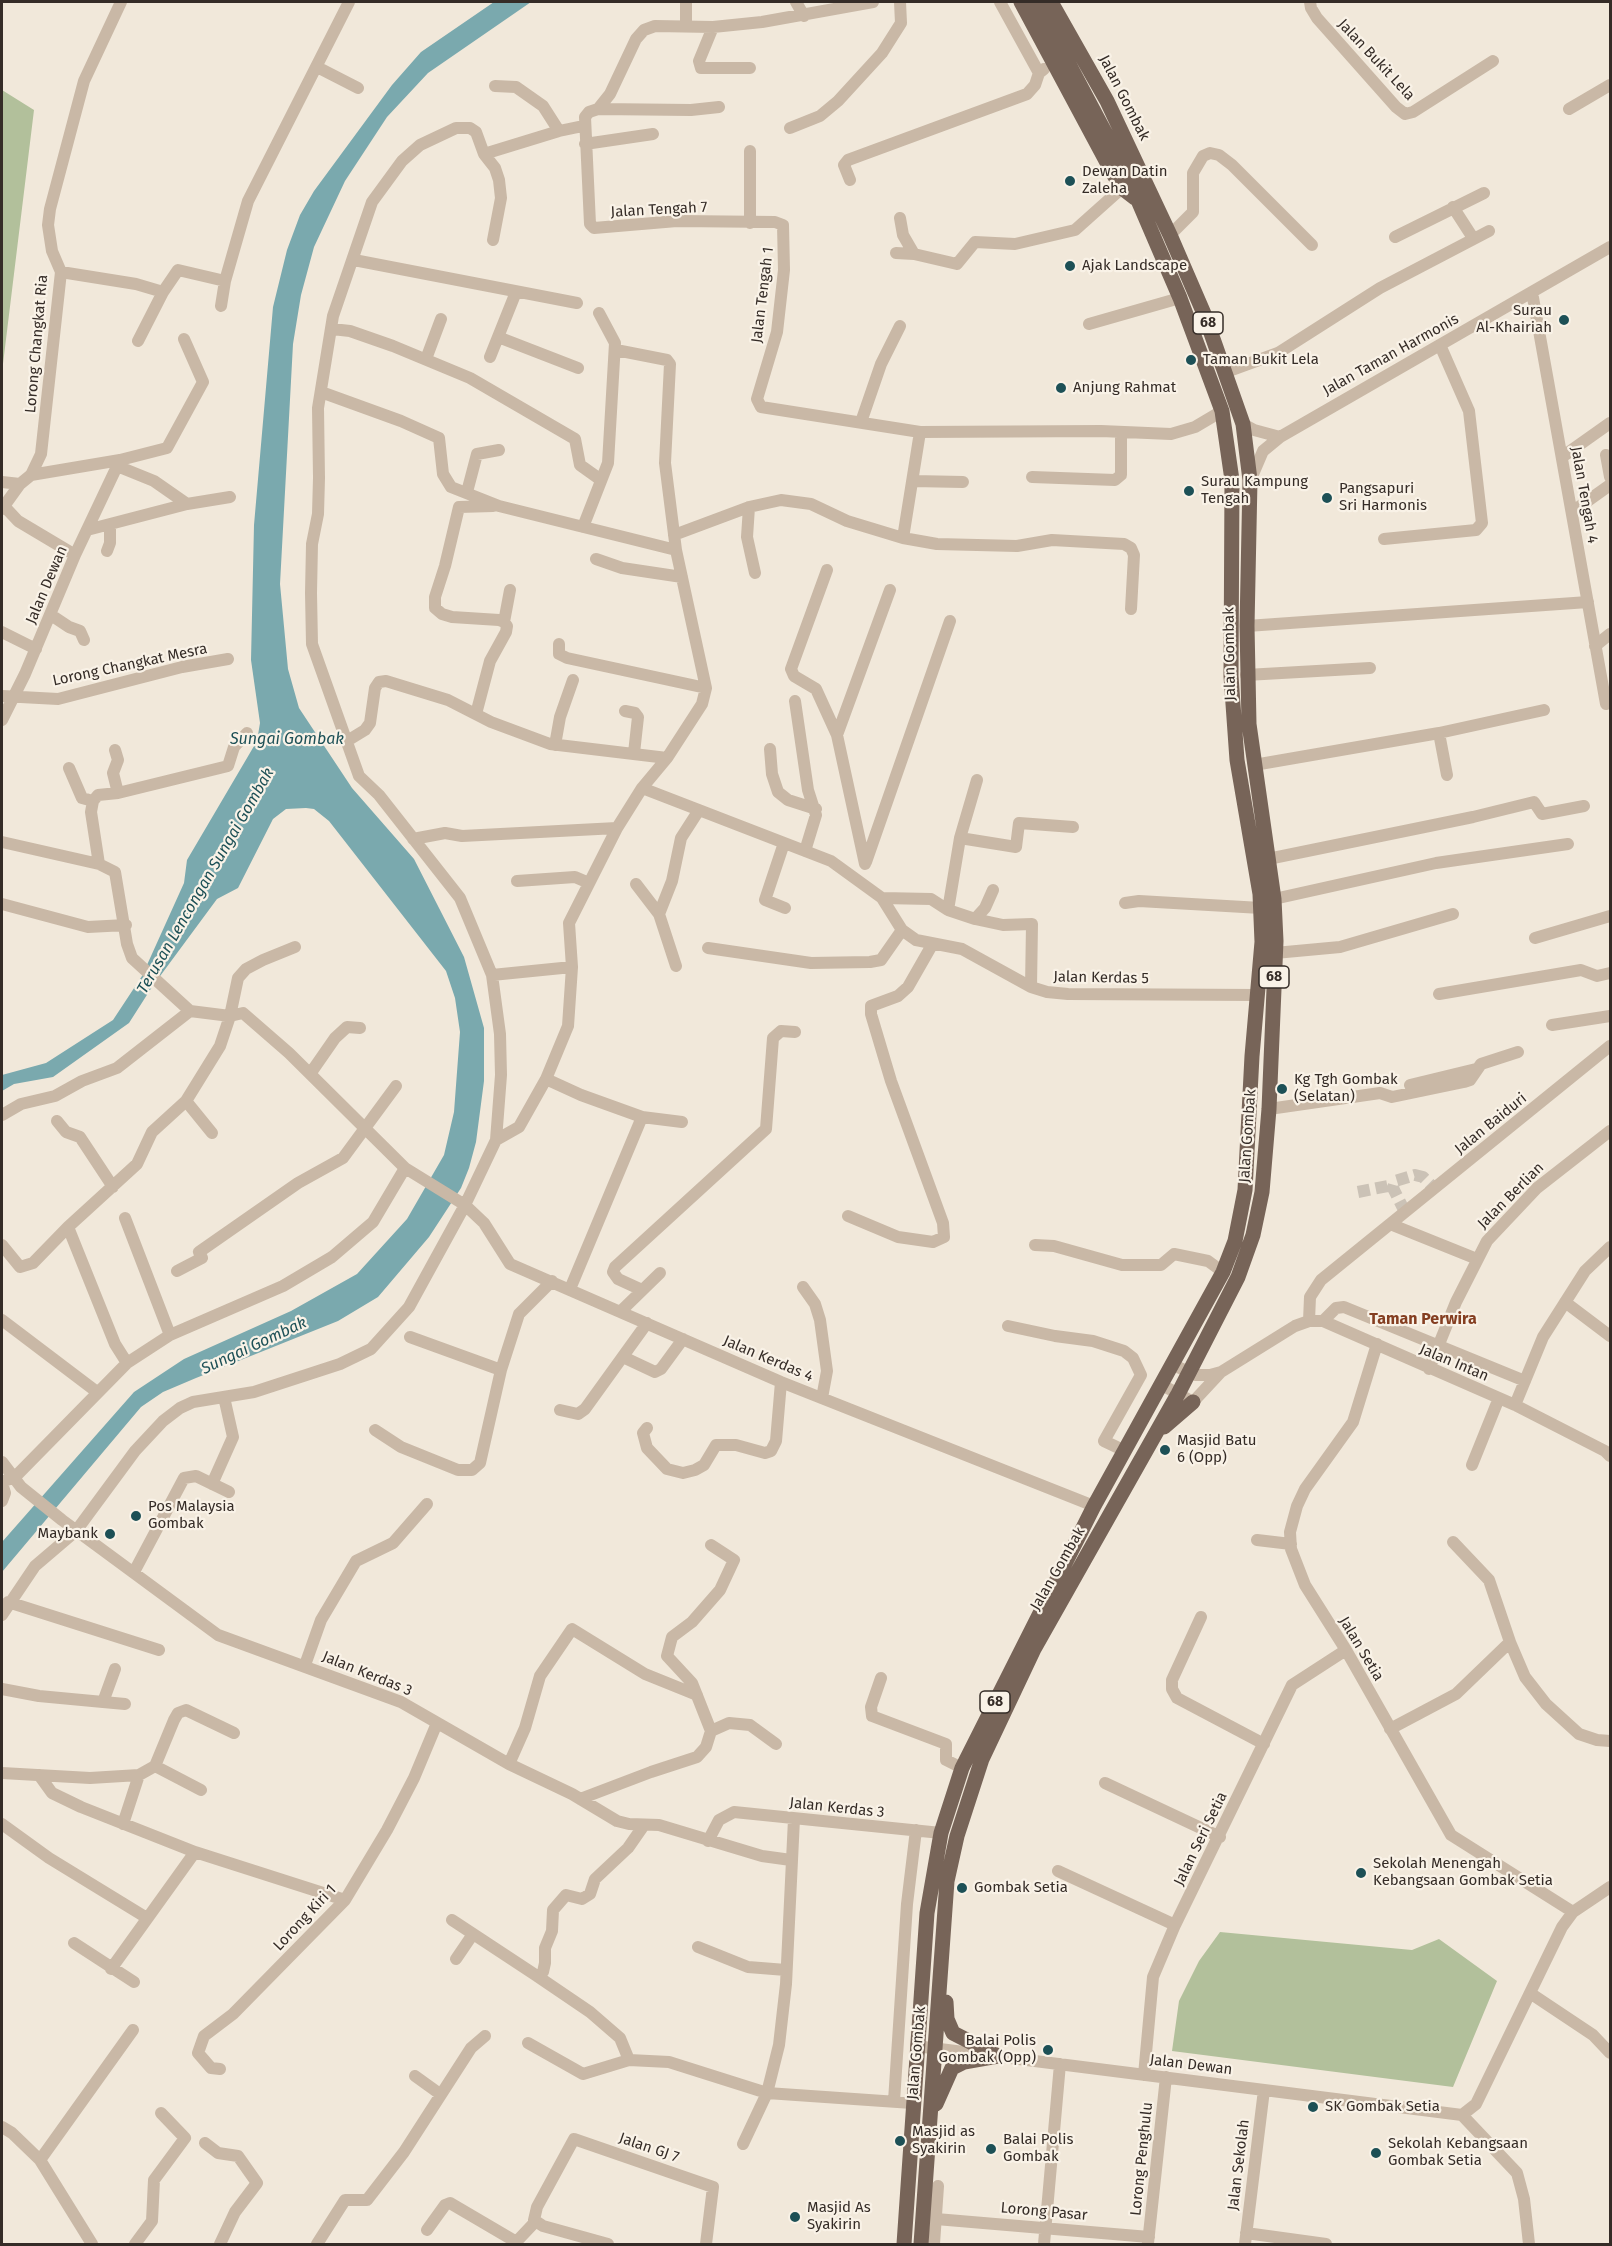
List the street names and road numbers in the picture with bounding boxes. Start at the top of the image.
street label: Jalan Bukit Lela [1334,16,1418,104]
street label: Jalan Gombak [1095,52,1153,144]
street label: Jalan Tengah 7 [610,198,708,222]
street label: Jalan Tengah 1 [748,246,778,344]
street label: Lorong Changkat Ria [22,274,52,414]
street label: Jalan Taman Harmonis [1320,310,1462,400]
road number: 68 [1193,312,1223,334]
street label: Jalan Tengah 4 [1567,445,1601,545]
street label: Jalan Dewan [22,543,72,627]
street label: Jalan Gombak [1220,607,1240,701]
street label: Lorong Changkat Mesra [51,640,209,690]
road number: 68 [1259,966,1289,988]
street label: Jalan Kerdas 5 [1053,968,1149,988]
street label: Jalan Gombak [1236,1089,1260,1183]
street label: Jalan Baiduri [1452,1090,1530,1158]
street label: Jalan Berlian [1474,1159,1548,1233]
street label: Jalan Kerdas 4 [720,1332,816,1386]
street label: Jalan Intan [1417,1340,1491,1386]
street label: Jalan Gombak [1027,1524,1089,1614]
street label: Jalan Setia [1335,1614,1387,1684]
street label: Jalan Kerdas 3 [319,1648,415,1700]
road number: 68 [980,1691,1010,1713]
street label: Jalan Seri Setia [1170,1789,1232,1889]
street label: Jalan Kerdas 3 [789,1794,885,1822]
street label: Lorong Kiri 1 [270,1881,340,1955]
street label: Jalan Gombak [904,2006,930,2100]
street label: Jalan Dewan [1149,2051,1233,2079]
street label: Lorong Penghulu [1127,2101,1157,2217]
street label: Jalan Sekolah [1224,2118,1254,2212]
street label: Jalan GJ 7 [617,2129,681,2167]
street label: Lorong Pasar [1000,2199,1088,2225]

